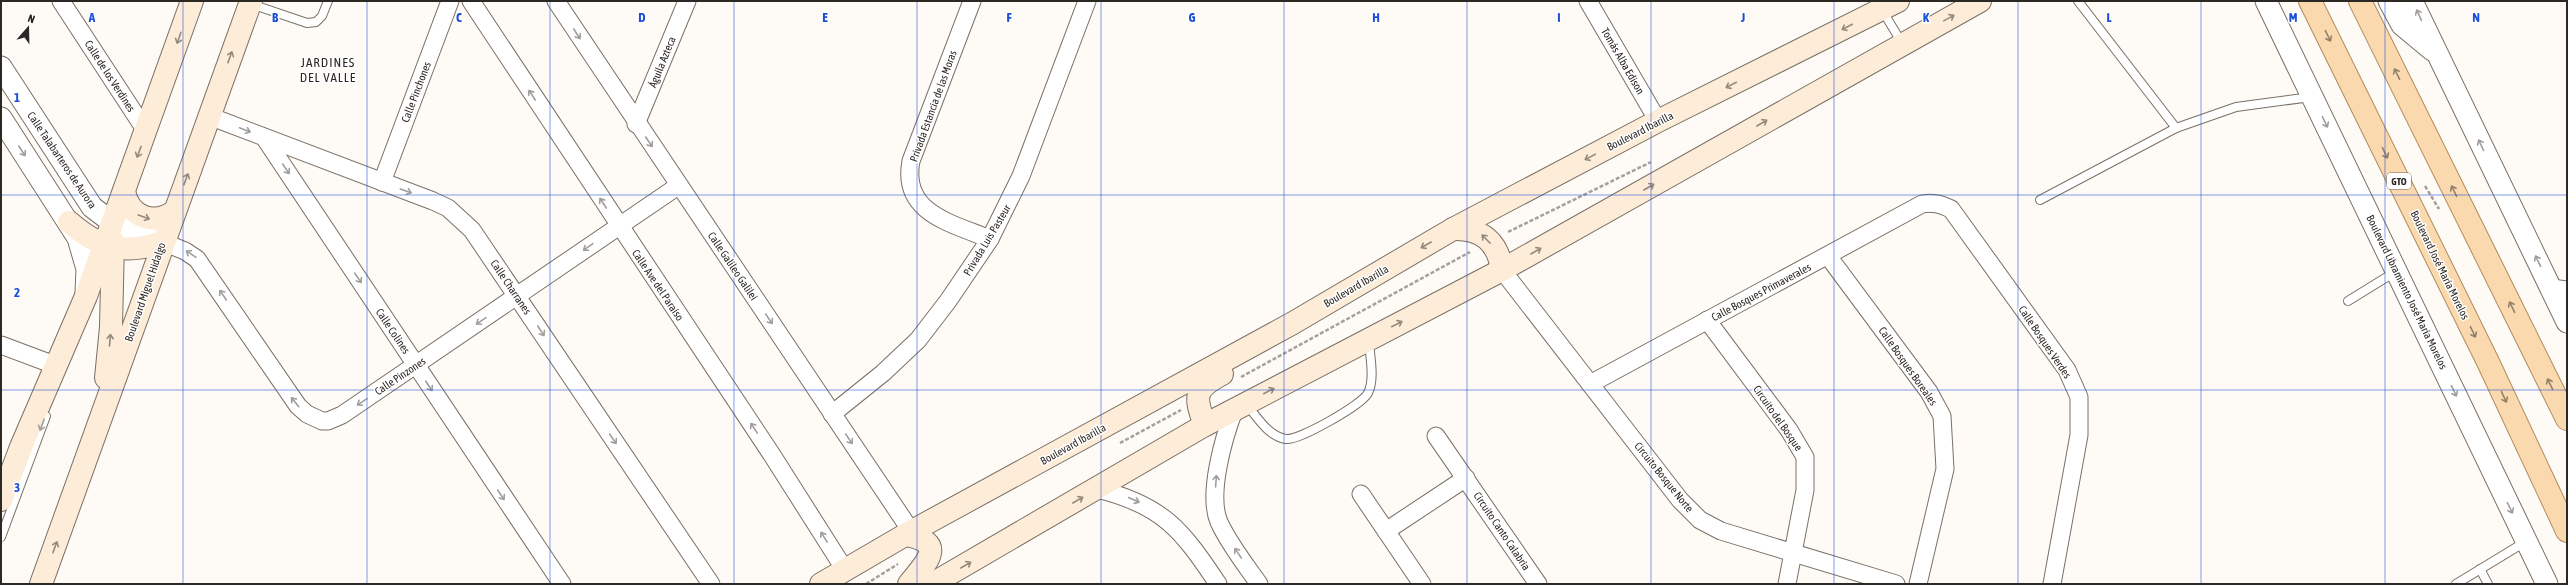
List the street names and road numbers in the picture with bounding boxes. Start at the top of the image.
street label: Tomás Alba Edison [1599,26,1647,96]
street label: Águila Azteca [646,35,678,89]
street label: Calle de los Verdines [82,38,138,114]
street label: Privada Estancia de las Moras [907,49,959,163]
street label: Calle Pinchones [399,60,433,124]
street label: Calle Talabarteros de Aurora [25,109,99,211]
street label: Boulevard Ibarilla [1605,109,1675,153]
road number: GTO [2387,173,2411,189]
street label: Privada Luis Pasteur [961,202,1013,278]
street label: Boulevard José María Morelos [2408,209,2472,321]
street label: Boulevard Libramiento José María Morelos [2364,213,2450,371]
street label: Calle Galileo Galilei [706,230,760,302]
street label: Boulevard Miguel Hidalgo [122,241,168,343]
street label: Calle Ave del Paraíso [630,247,686,323]
street label: Calle Charranes [488,257,534,317]
street label: Calle Bosques Primaverales [1709,261,1813,323]
street label: Boulevard Ibarilla [1321,263,1391,309]
street label: Calle Bosques Verdes [2016,303,2074,381]
street label: Calle Colines [373,306,413,356]
street label: Calle Bosques Boreales [1876,325,1940,408]
street label: Calle Pinzones [372,355,428,397]
street label: Circuito del Bosque [1751,383,1805,453]
street label: Boulevard Ibarilla [1038,421,1108,467]
street label: Circuito Bosque Norte [1632,440,1696,514]
street label: Circuito Canto Calabria [1471,490,1533,572]

